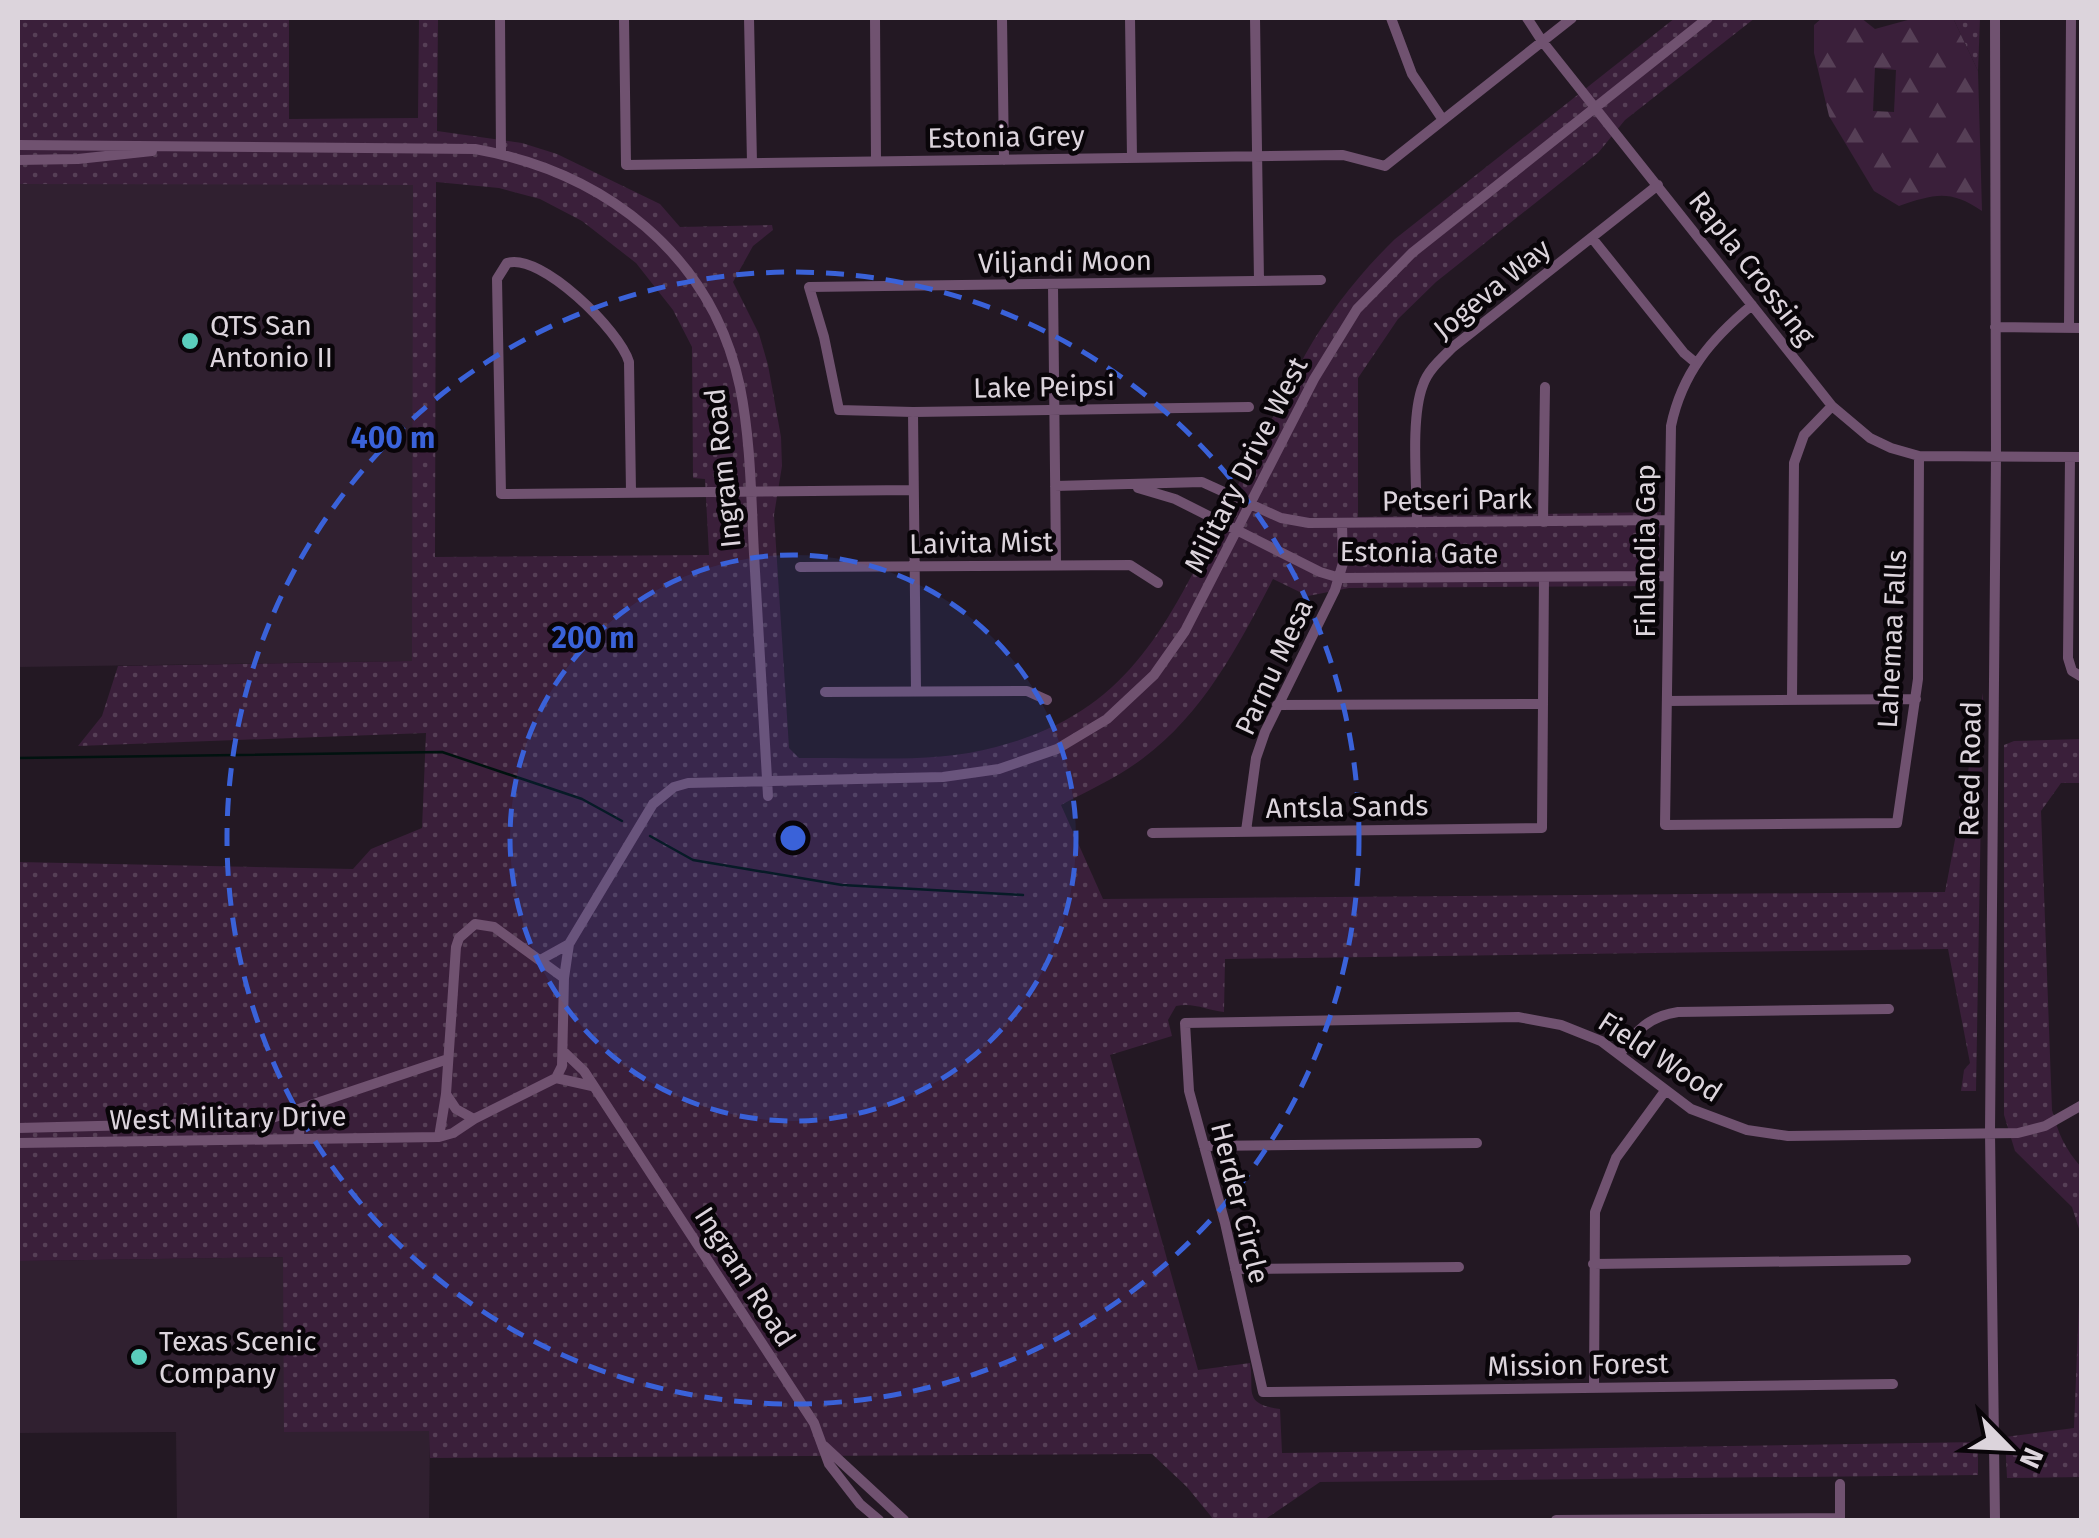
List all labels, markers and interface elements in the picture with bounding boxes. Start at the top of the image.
street label: Estonia Grey [927,119,1085,155]
street label: Rapla Crossing [1682,185,1822,352]
street label: Jogeva Way [1427,232,1557,346]
street label: Viljandi Moon [978,244,1152,280]
place label: QTS San Antonio II [210,309,333,374]
marker: QTS San Antonio II [179,330,201,352]
street label: Military Drive West [1177,351,1315,578]
street label: Lake Peipsi [973,369,1115,405]
street label: Ingram Road [698,387,748,549]
text: 400 m [351,420,435,456]
street label: Finlandia Gap [1629,464,1662,638]
street label: Petseri Park [1382,482,1533,518]
street label: Laivita Mist [909,525,1054,561]
street label: Estonia Gate [1339,535,1499,571]
street label: Lahemaa Falls [1871,549,1913,729]
street label: Parnu Mesa [1228,594,1320,740]
text: 200 m [551,620,635,656]
street label: Reed Road [1952,701,1988,837]
street label: Antsla Sands [1265,789,1429,825]
centre of rings [775,820,811,856]
street label: Field Wood [1592,1005,1728,1109]
street label: West Military Drive [109,1099,347,1137]
street label: Herder Circle [1204,1119,1276,1287]
street label: Ingram Road [688,1201,802,1353]
place label: Texas Scenic Company [159,1325,317,1390]
marker: Texas Scenic Company [128,1346,150,1368]
street label: Mission Forest [1487,1347,1670,1383]
north arrow [1959,1398,2059,1498]
text: N [2013,1443,2050,1473]

